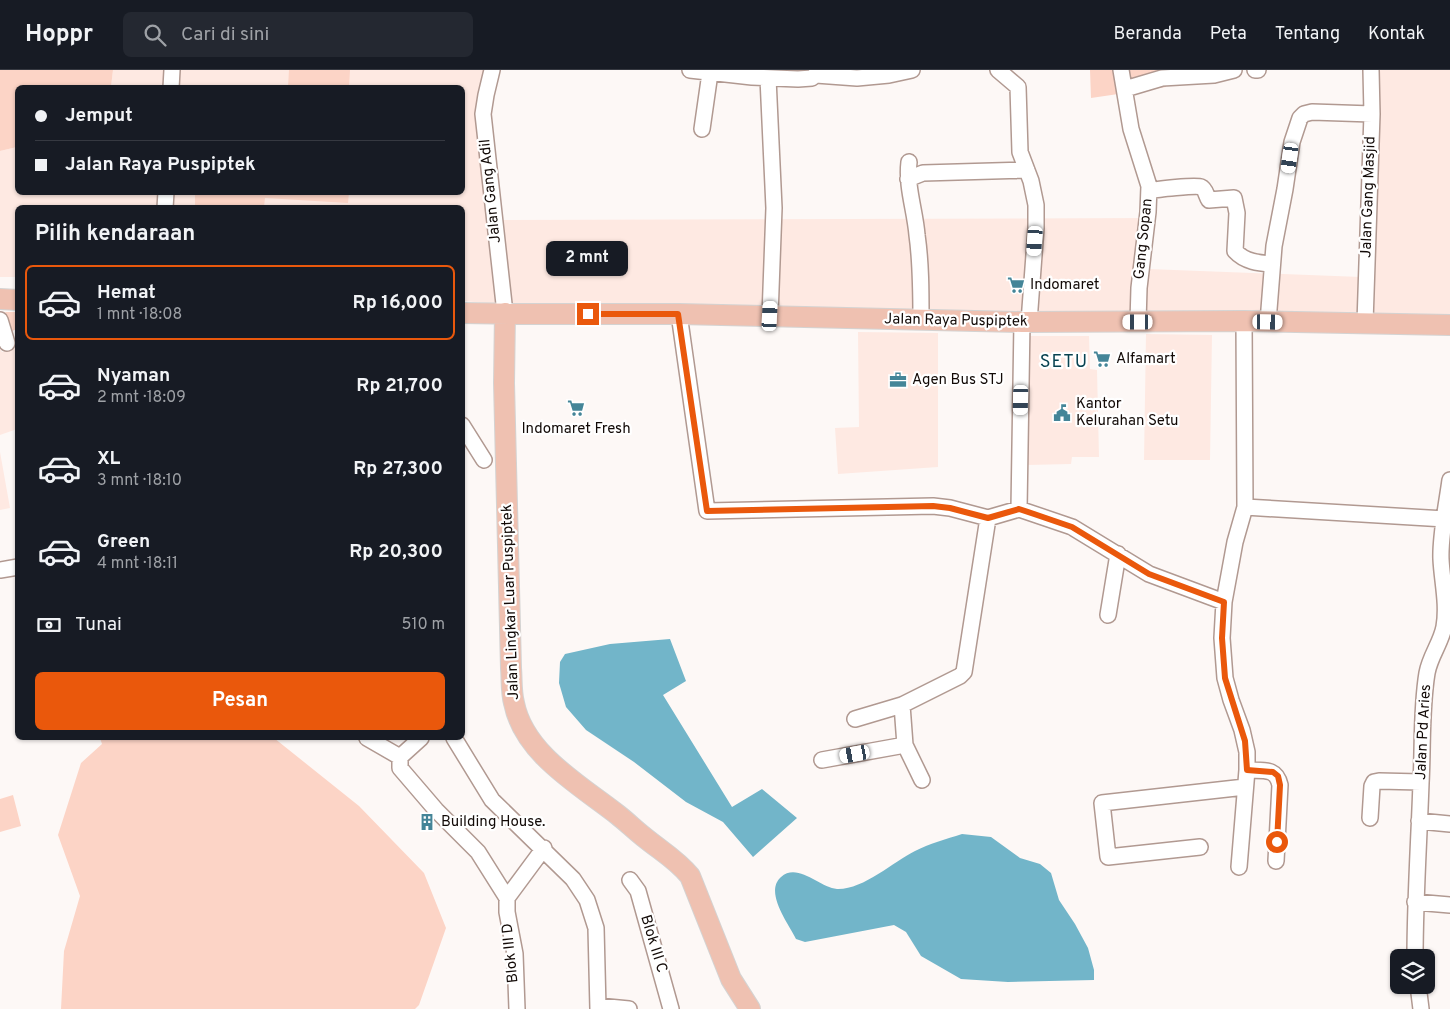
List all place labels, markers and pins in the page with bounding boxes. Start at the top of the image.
supermarket icon: Indomaret [1006,275,1026,295]
place label: Indomaret [1030,276,1100,295]
supermarket icon: Alfamart [1092,349,1112,369]
place label: Alfamart [1116,350,1176,369]
office icon: Agen Bus STJ [888,370,908,390]
place label: Agen Bus STJ [912,371,1004,390]
place label: Kantor Kelurahan Setu [1076,395,1178,431]
supermarket icon: Indomaret Fresh [566,398,586,418]
public building icon: Kantor Kelurahan Setu [1052,403,1072,423]
place label: Indomaret Fresh [521,420,631,439]
building icon: Building House. [417,812,437,832]
place label: Building House. [441,813,545,832]

